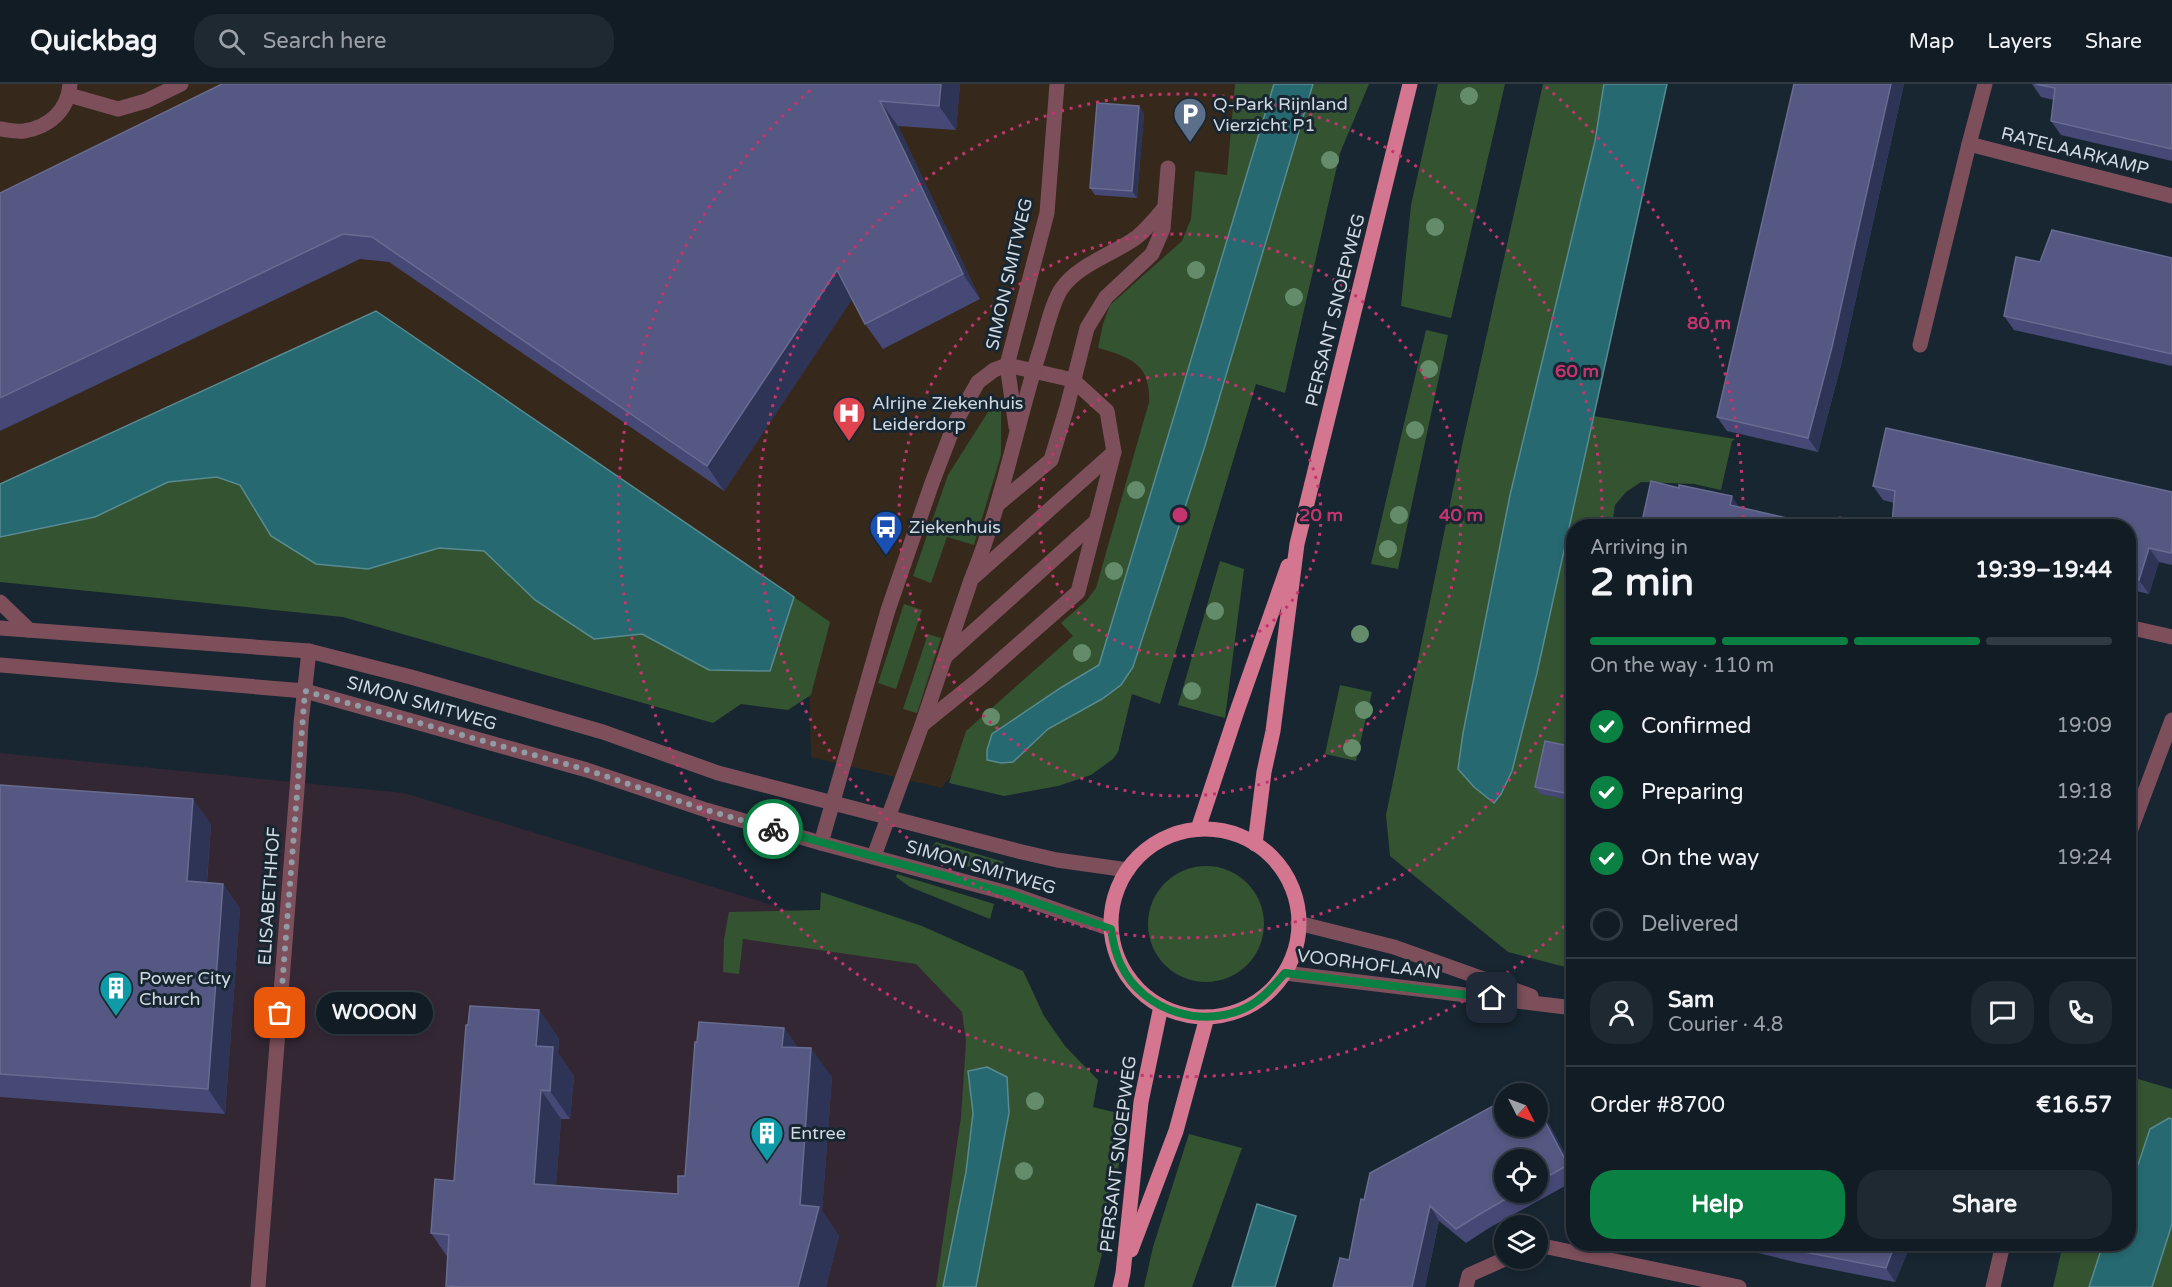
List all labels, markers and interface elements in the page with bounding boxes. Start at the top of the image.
search box [194,14,614,68]
text: Quickbag [30,24,158,58]
icon: search [215,25,248,58]
text: Search here [263,28,387,54]
text: Map [1909,29,1954,54]
text: Layers [1987,29,2052,54]
text: Share [2085,29,2142,54]
place label: Q-Park Rijnland Vierzicht P1 [1213,93,1348,136]
parking icon: Q-Park Rijnland Vierzicht P1 [1172,96,1208,143]
street label: RATELAARKAMP [1999,122,2151,180]
street label: SIMON SMITWEG [981,196,1037,352]
street label: PERSANT SNOEPWEG [1300,211,1370,409]
text: 80 m [1687,312,1731,334]
text: 60 m [1555,360,1599,382]
place label: Alrijne Ziekenhuis Leiderdorp [872,392,1024,435]
hospital icon: Alrijne Ziekenhuis Leiderdorp [831,395,867,442]
text: 20 m [1299,504,1343,526]
text: 40 m [1439,504,1483,526]
centre of rings [1170,505,1190,525]
bus stop icon: Ziekenhuis [868,509,904,556]
place label: Ziekenhuis [909,516,1001,538]
text: Arriving in [1590,536,1688,560]
text: 19:39–19:44 [1975,557,2112,583]
text: 2 min [1590,559,1694,606]
text: On the way · 110 m [1590,654,1774,678]
street label: SIMON SMITWEG [344,671,500,735]
icon: check [1590,710,1623,743]
text: Confirmed [1641,713,1751,739]
text: 19:09 [2057,714,2112,738]
icon: check [1590,776,1623,809]
text: Preparing [1641,779,1744,805]
text: 19:18 [2057,780,2112,804]
courier [743,799,803,859]
icon: bike [757,813,790,846]
street label: ELISABETHHOF [253,826,285,966]
street label: SIMON SMITWEG [903,835,1059,899]
icon: check [1590,842,1623,875]
text: On the way [1641,845,1759,871]
text: 19:24 [2057,846,2112,870]
text: Delivered [1641,911,1739,937]
street label: VOORHOFLAAN [1296,944,1442,984]
place label: Power City Church [139,967,231,1010]
building icon: Power City Church [98,970,134,1017]
pin [1466,972,1517,1023]
icon: home [1475,981,1508,1014]
button: person [1590,981,1653,1044]
button: chat [1971,981,2034,1044]
button: phone [2049,981,2112,1044]
pin [254,987,305,1038]
text: Sam [1668,987,1714,1013]
callout: WOOON [316,992,433,1034]
icon: bag [263,996,296,1029]
text: WOOON [332,1001,417,1025]
text: Courier · 4.8 [1668,1013,1783,1037]
street label: PERSANT SNOEPWEG [1095,1054,1141,1254]
north arrow [1494,1083,1548,1137]
map controls [1494,1083,1548,1269]
text: Order #8700 [1590,1092,1725,1118]
text: €16.57 [2036,1092,2112,1118]
building icon: Entree [749,1115,785,1162]
place label: Entree [790,1122,846,1144]
button: locate [1494,1149,1548,1203]
button: Help [1590,1170,1845,1239]
button: Share [1857,1170,2112,1239]
button: layers [1494,1215,1548,1269]

